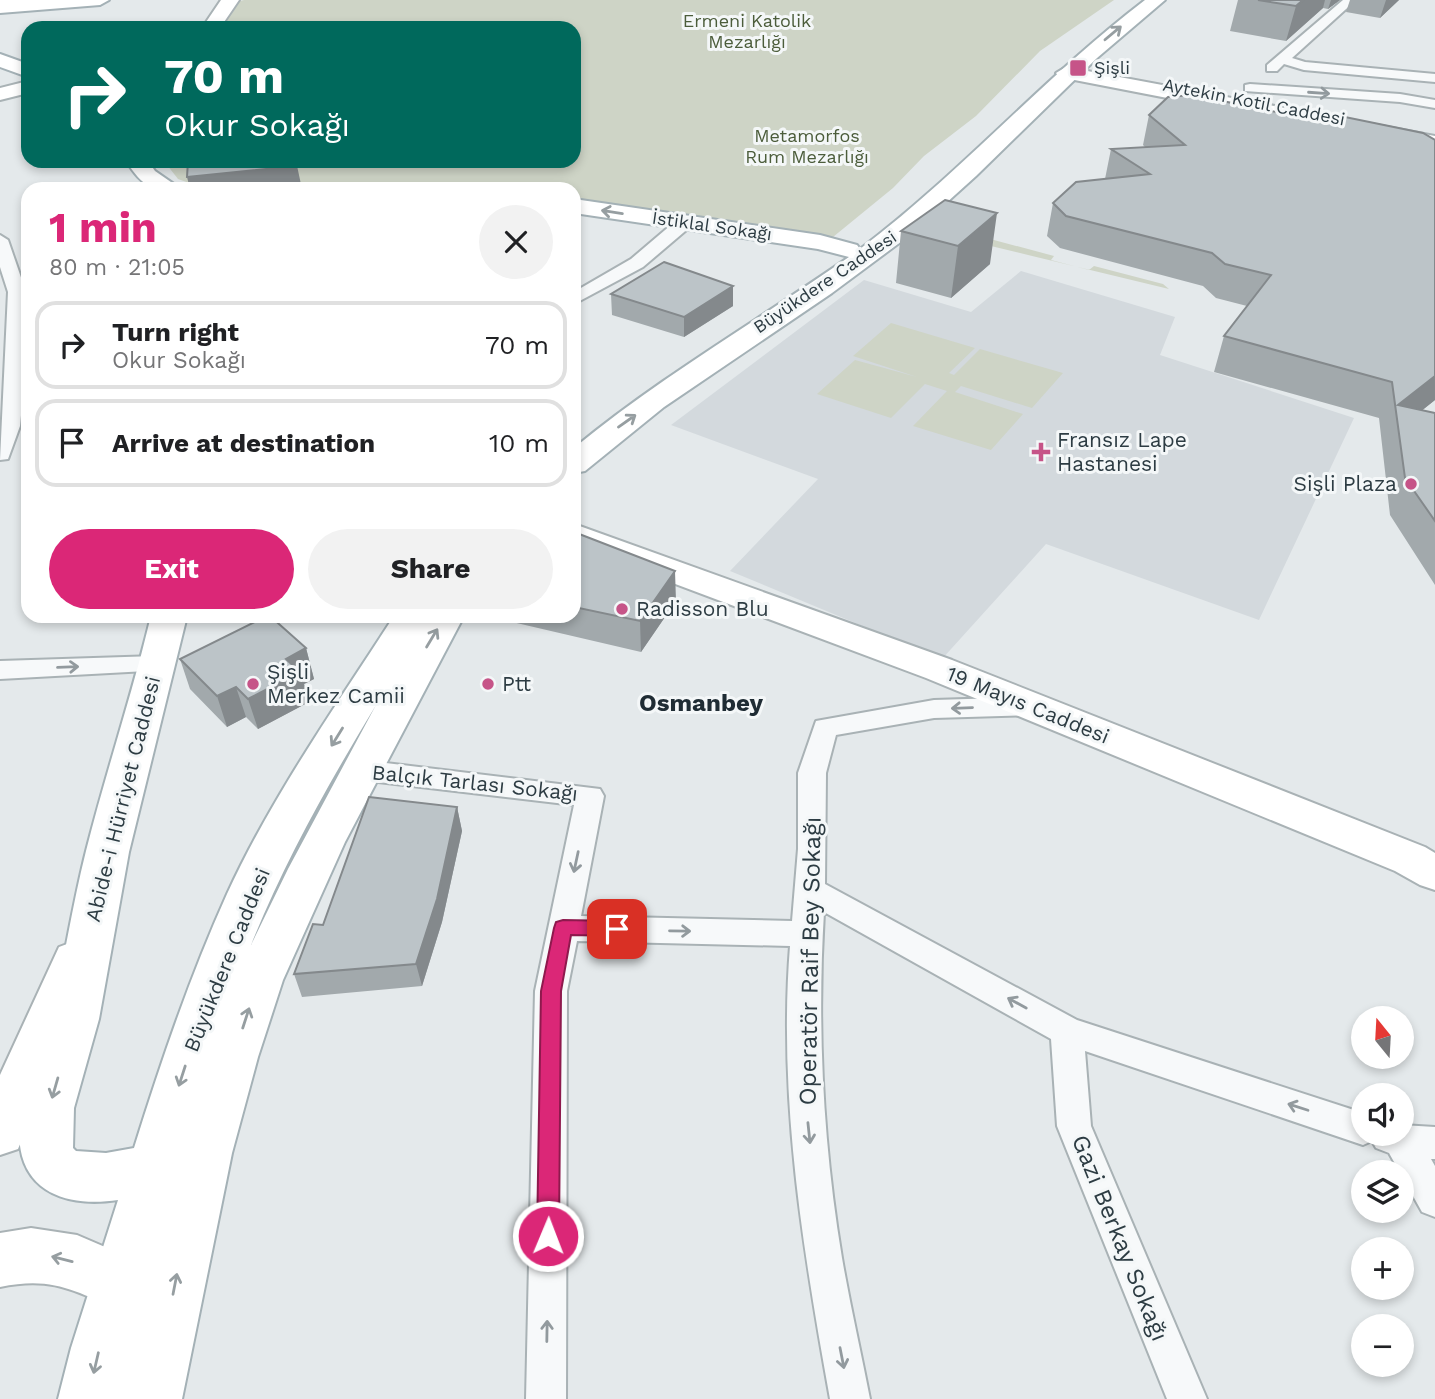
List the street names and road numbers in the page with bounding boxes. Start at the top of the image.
street label: Aytekin Kotil Caddesi [1161,74,1347,129]
street label: İstiklal Sokağı [651,207,773,244]
street label: Büyükdere Caddesi [749,226,900,337]
street label: 19 Mayıs Caddesi [943,660,1113,749]
street label: Abide-i Hürriyet Caddesi [80,673,165,924]
street label: Balçık Tarlası Sokağı [371,759,579,806]
street label: Operatör Raif Bey Sokağı [793,816,827,1106]
street label: Büyükdere Caddesi [178,864,275,1055]
street label: Gazi Berkay Sokağı [1066,1131,1174,1345]

